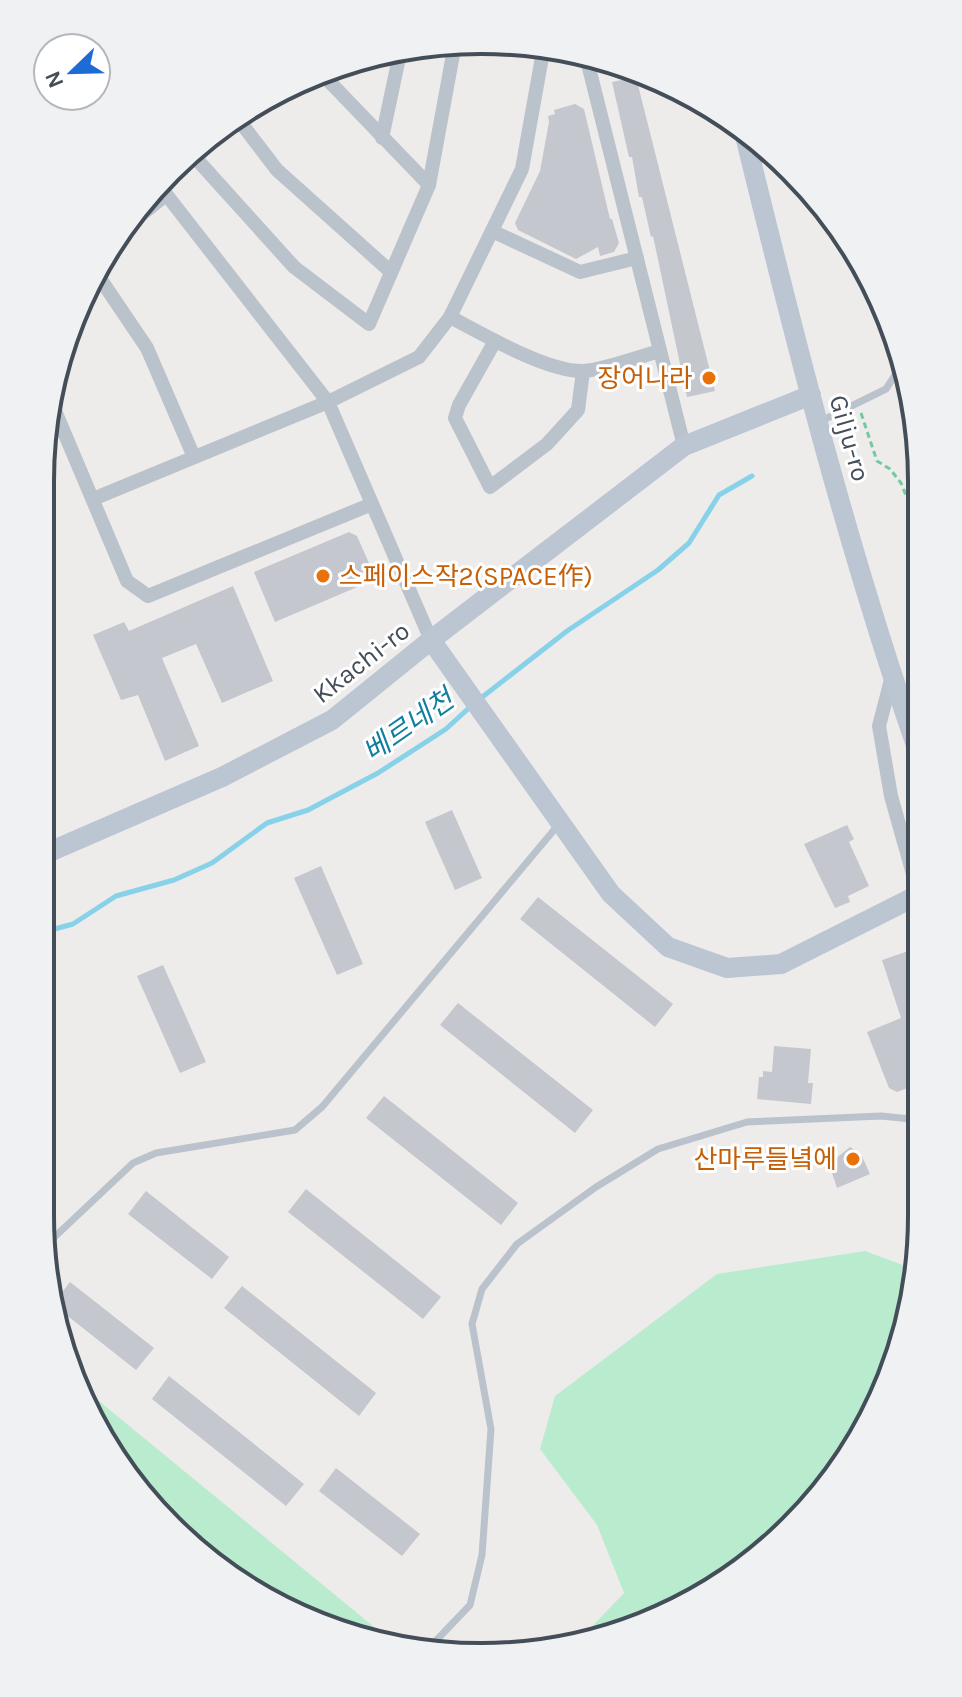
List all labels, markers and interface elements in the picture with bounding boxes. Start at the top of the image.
north arrow [32,32,112,112]
text: N [39,67,70,92]
place label: 장어나라 [597,363,693,394]
marker: 장어나라 [700,369,718,387]
street label: Gilju-ro [822,391,877,485]
place label: 스페이스작2(SPACE作) [339,561,593,592]
marker: 스페이스작2(SPACE作) [314,567,332,585]
street label: Kkachi-ro [307,615,416,710]
water label: 베르네천 [357,680,463,768]
place label: 산마루들녘에 [693,1144,837,1175]
marker: 산마루들녘에 [844,1150,862,1168]

